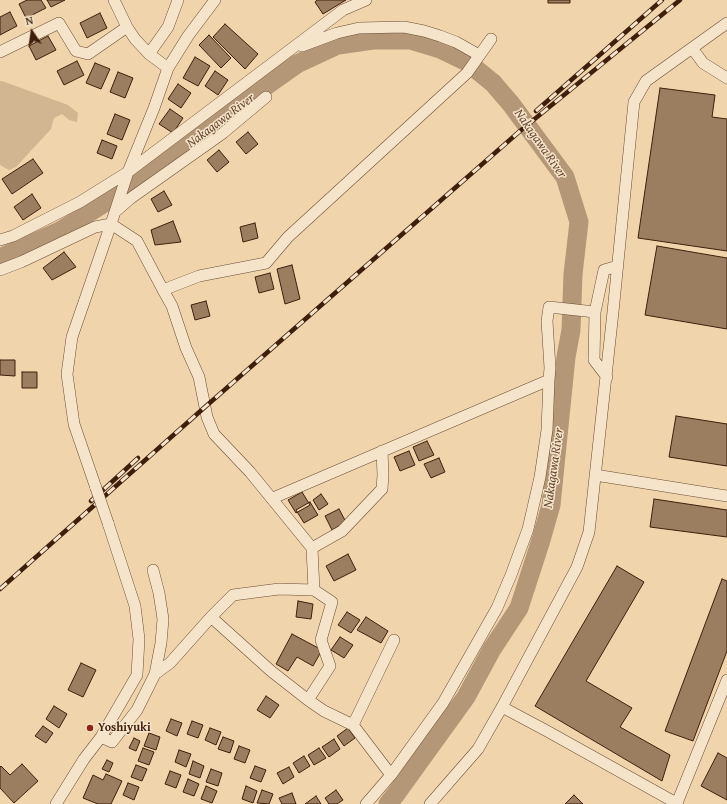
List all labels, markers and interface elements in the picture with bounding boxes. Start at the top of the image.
north arrow [12,12,52,52]
text: N [24,12,35,29]
water label: Nakagawa River [184,90,258,152]
water label: Nakagawa River [510,106,570,182]
water label: Nakagawa River [541,427,567,509]
place label: Yoshiyuki [98,721,151,735]
marker: Yoshiyuki [85,723,95,733]

